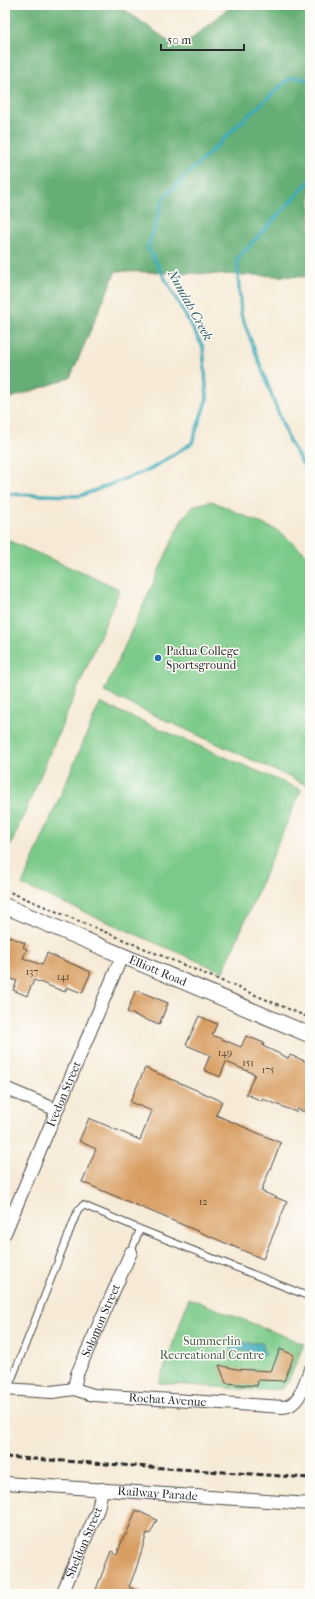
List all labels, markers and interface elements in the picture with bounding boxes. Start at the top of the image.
scale bar [161,26,244,52]
text: 50 m [167,33,191,47]
water label: Nundah Creek [164,266,216,343]
place label: Padua College Sportsground [166,644,239,672]
marker: Padua College Sportsground [153,653,163,663]
street label: Elliott Road [127,952,189,989]
house number: 137 [26,966,38,978]
house number: 141 [56,971,70,983]
house number: 149 [218,1047,232,1059]
house number: 151 [242,1057,254,1069]
street label: Ivedon Street [44,1058,84,1129]
house number: 175 [262,1064,274,1076]
house number: 12 [199,1196,207,1208]
street label: Solomon Street [78,1281,123,1359]
park label: Summerlin Recreational Centre [160,1334,264,1362]
street label: Rochat Avenue [128,1390,207,1409]
street label: Railway Parade [117,1484,198,1503]
street label: Sheldon Street [63,1504,105,1580]

